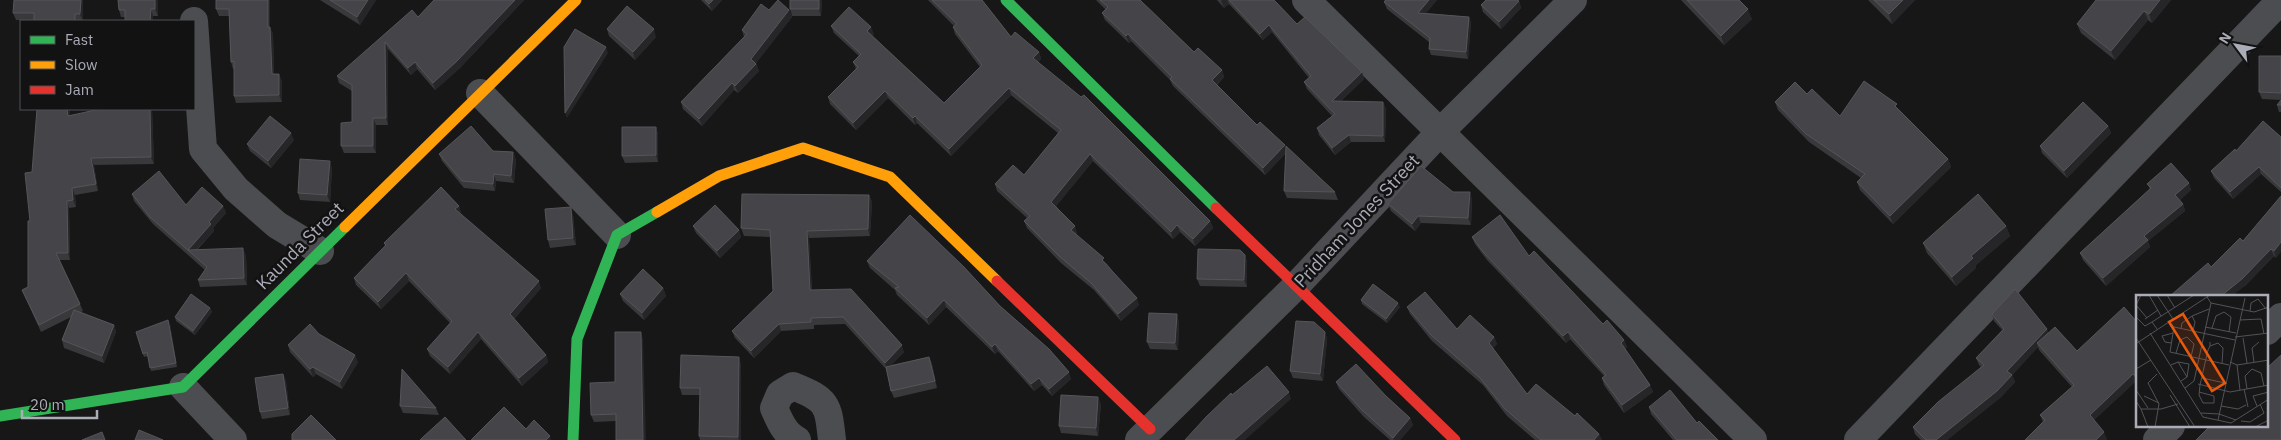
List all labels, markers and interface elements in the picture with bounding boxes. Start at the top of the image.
legend [20,20,195,110]
north arrow [2211,20,2261,70]
text: N [2215,29,2235,47]
text: Fast [65,30,93,49]
text: Slow [65,55,98,74]
text: Jam [65,80,94,99]
street label: Pridham Jones Street [1289,149,1424,292]
street label: Kaunda Street [251,197,348,294]
inset map [2136,295,2268,428]
scale bar [22,388,98,420]
text: 20 m [30,395,65,414]

